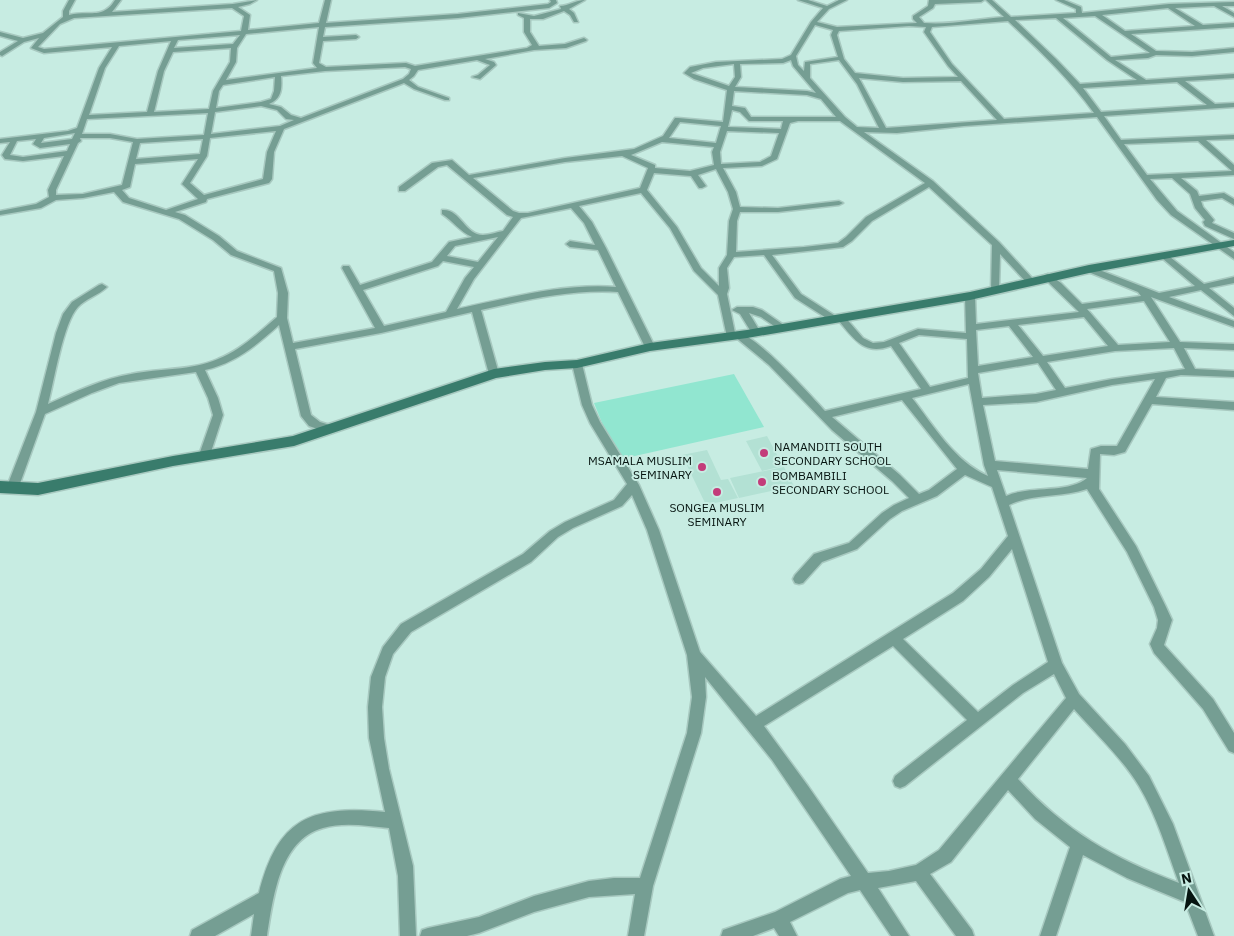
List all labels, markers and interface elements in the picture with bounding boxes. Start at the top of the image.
place label: NAMANDITI SOUTH SECONDARY SCHOOL [774,439,891,468]
marker: NAMANDITI SOUTH SECONDARY SCHOOL [758,447,770,459]
place label: MSAMALA MUSLIM SEMINARY [588,453,692,482]
marker: MSAMALA MUSLIM SEMINARY [696,461,708,473]
place label: BOMBAMBILI SECONDARY SCHOOL [772,468,889,497]
marker: BOMBAMBILI SECONDARY SCHOOL [756,476,768,488]
marker: SONGEA MUSLIM SEMINARY [711,486,723,498]
place label: SONGEA MUSLIM SEMINARY [669,500,765,529]
north arrow [1164,866,1214,916]
text: N [1179,868,1193,888]

